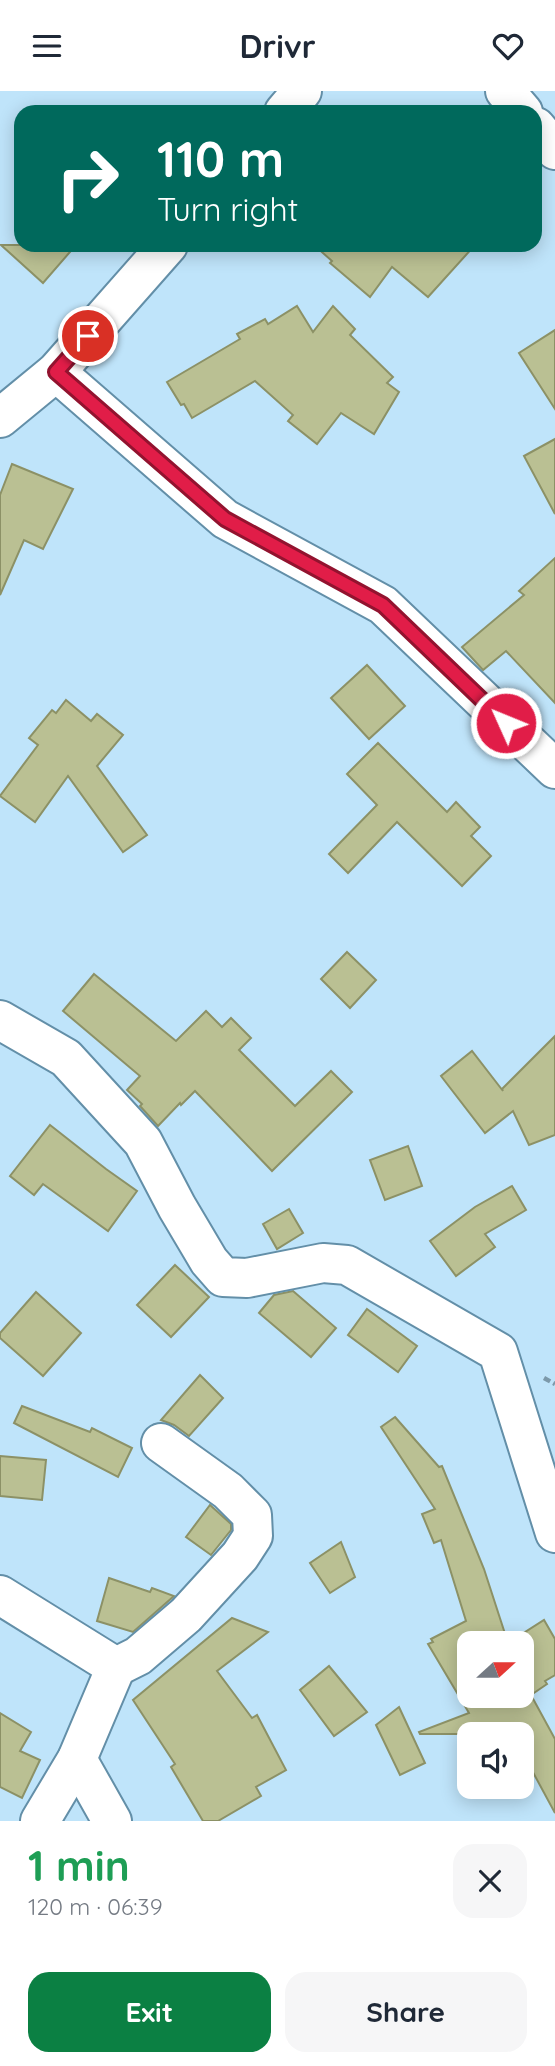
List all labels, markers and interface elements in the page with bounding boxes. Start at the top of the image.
text: Drivr [239,26,316,66]
icon: menu [28,27,66,65]
icon: heart [489,27,527,65]
text: 110 m [157,128,284,189]
icon: right [42,133,133,224]
text: Turn right [157,189,298,229]
pin [58,306,118,366]
icon: arrive [69,317,107,355]
position arrow [469,686,543,760]
north arrow [457,1631,534,1708]
map controls [457,1631,534,1799]
button: sound [457,1722,534,1799]
text: 1 min [28,1839,130,1892]
button: close [453,1844,527,1918]
text: 120 m · 06:39 [28,1892,162,1921]
button: Exit [28,1972,271,2052]
button: Share [285,1972,527,2052]

